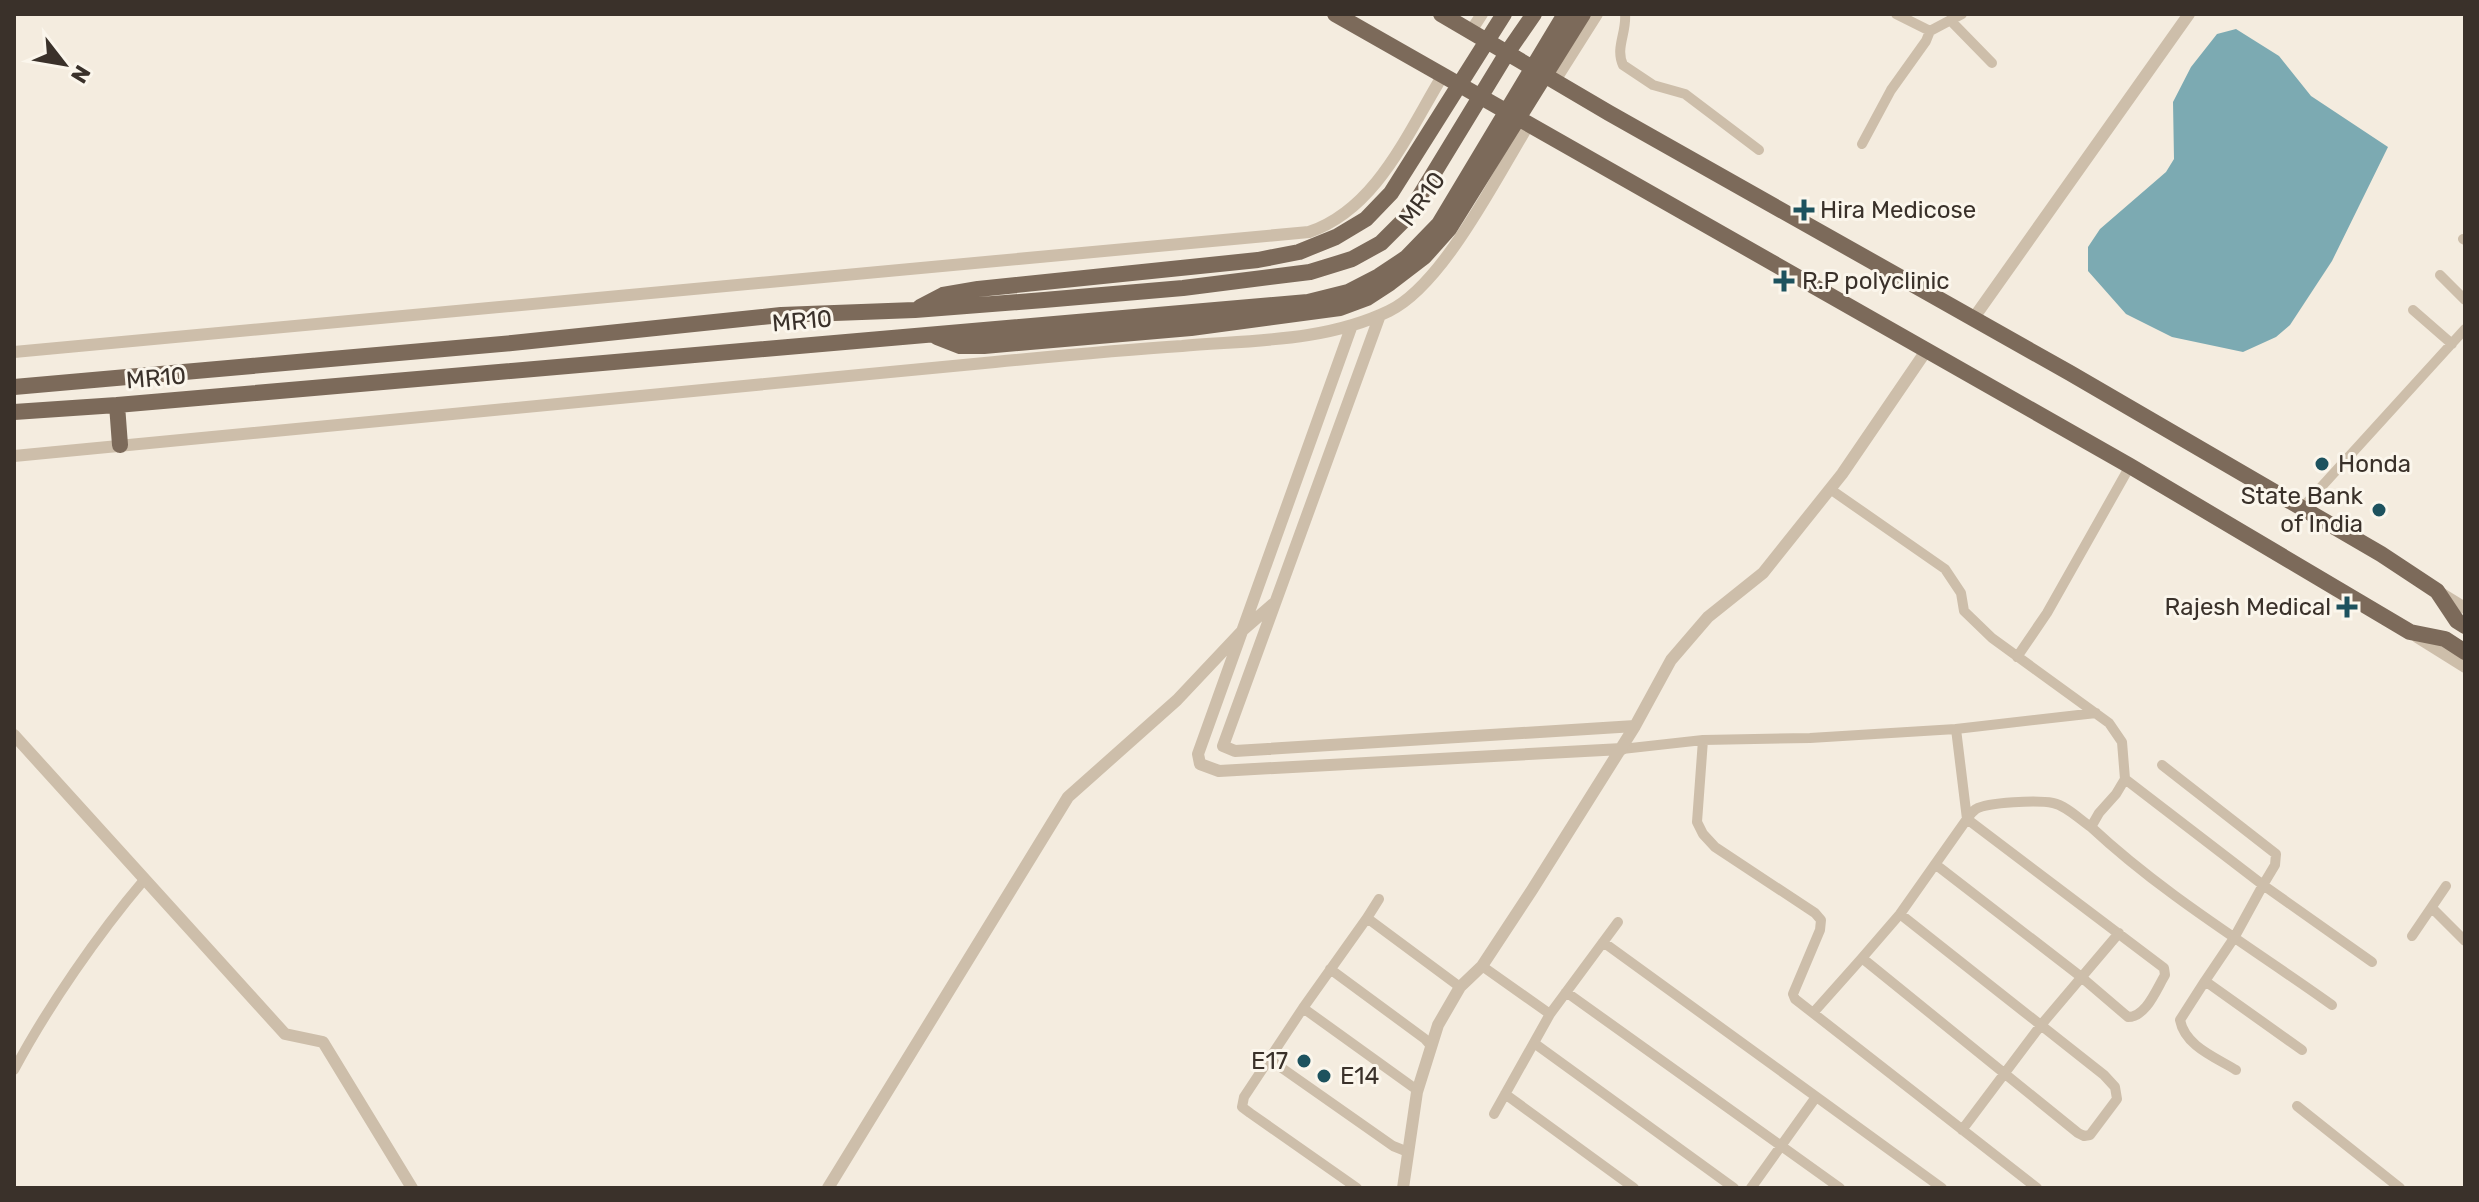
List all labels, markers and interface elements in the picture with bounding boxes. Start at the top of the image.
north arrow [24,24,104,104]
text: N [65,60,96,88]
street label: MR10 [1393,166,1451,232]
place label: Hira Medicose [1820,196,1976,224]
marker: Hira Medicose [1795,201,1813,219]
place label: R.P polyclinic [1802,267,1950,295]
marker: R.P polyclinic [1773,270,1795,292]
street label: MR10 [771,304,833,338]
street label: MR10 [125,361,187,395]
place label: Honda [2338,450,2411,478]
marker: Honda [2313,455,2331,473]
place label: State Bank of India [2241,482,2364,538]
marker: State Bank of India [2370,501,2388,519]
place label: Rajesh Medical [2165,593,2331,621]
marker: Rajesh Medical [2338,598,2356,616]
place label: E17 [1251,1047,1288,1075]
marker: E17 [1295,1052,1313,1070]
place label: E14 [1340,1062,1380,1090]
marker: E14 [1315,1067,1333,1085]

